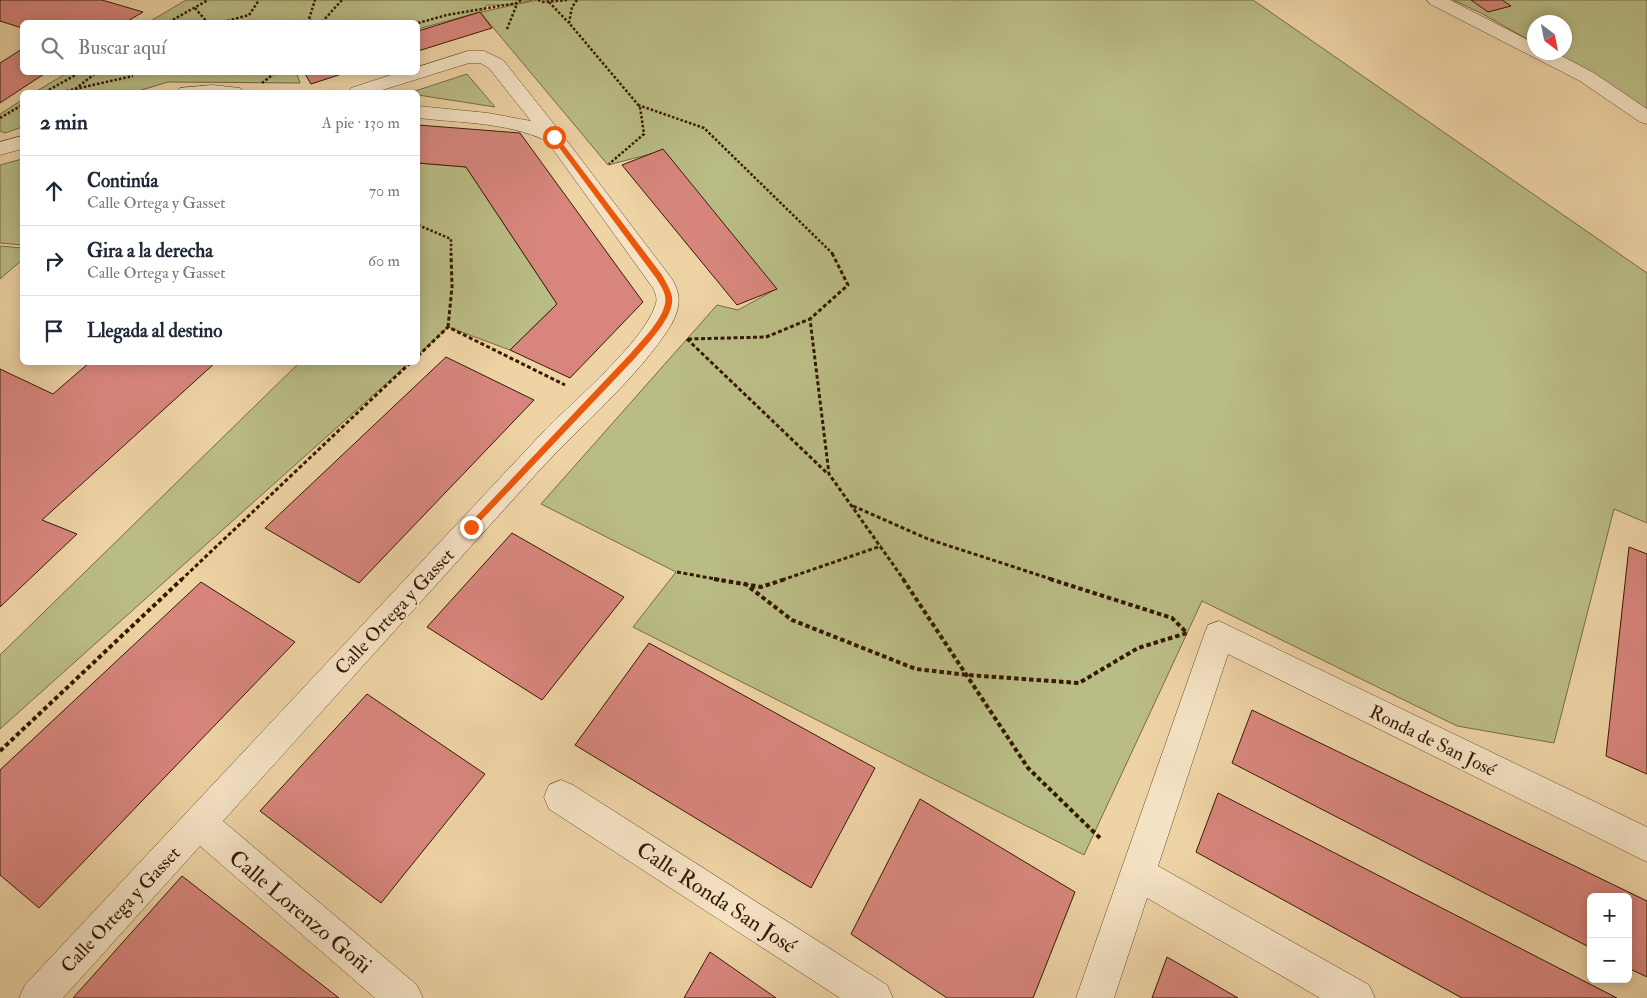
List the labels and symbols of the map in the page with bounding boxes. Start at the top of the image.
north arrow [1527,15,1572,60]
route start [543,126,566,149]
route end [460,516,483,539]
street label: Calle Ortega y Gasset [330,543,460,680]
street label: Ronda de San José [1365,700,1500,782]
street label: Calle Ronda San José [631,836,802,960]
street label: Calle Ortega y Gasset [56,841,186,978]
street label: Calle Lorenzo Goñi [223,844,377,980]

